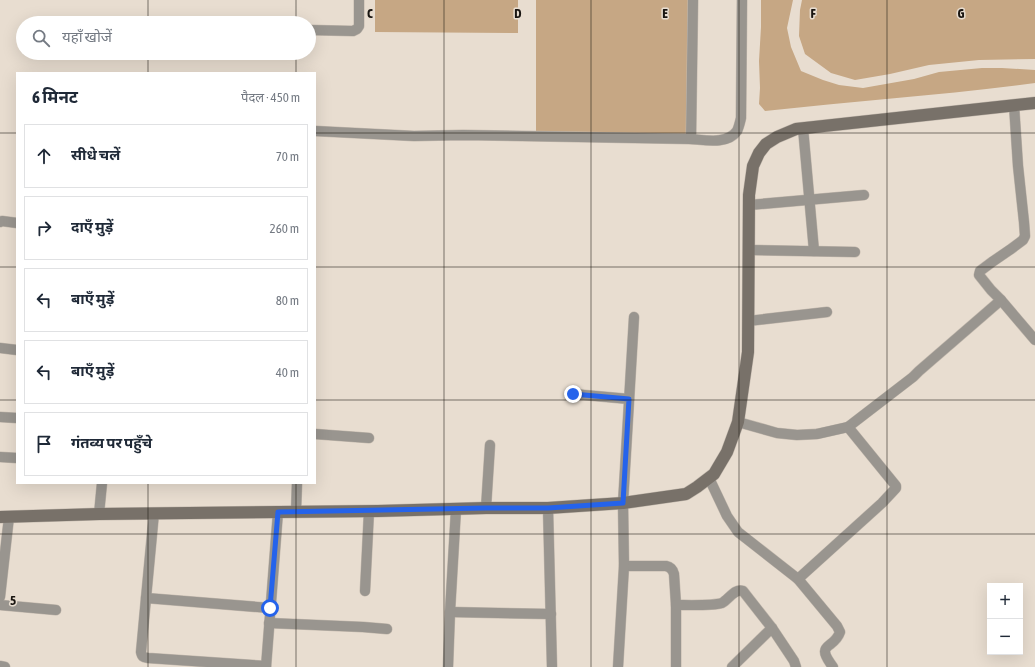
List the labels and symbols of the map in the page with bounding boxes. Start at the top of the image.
text: C [367,6,373,21]
text: D [514,6,522,21]
text: E [662,6,668,21]
text: F [810,6,816,21]
text: G [958,6,965,21]
route end [564,385,582,403]
text: 5 [10,593,16,608]
route start [261,599,279,617]

